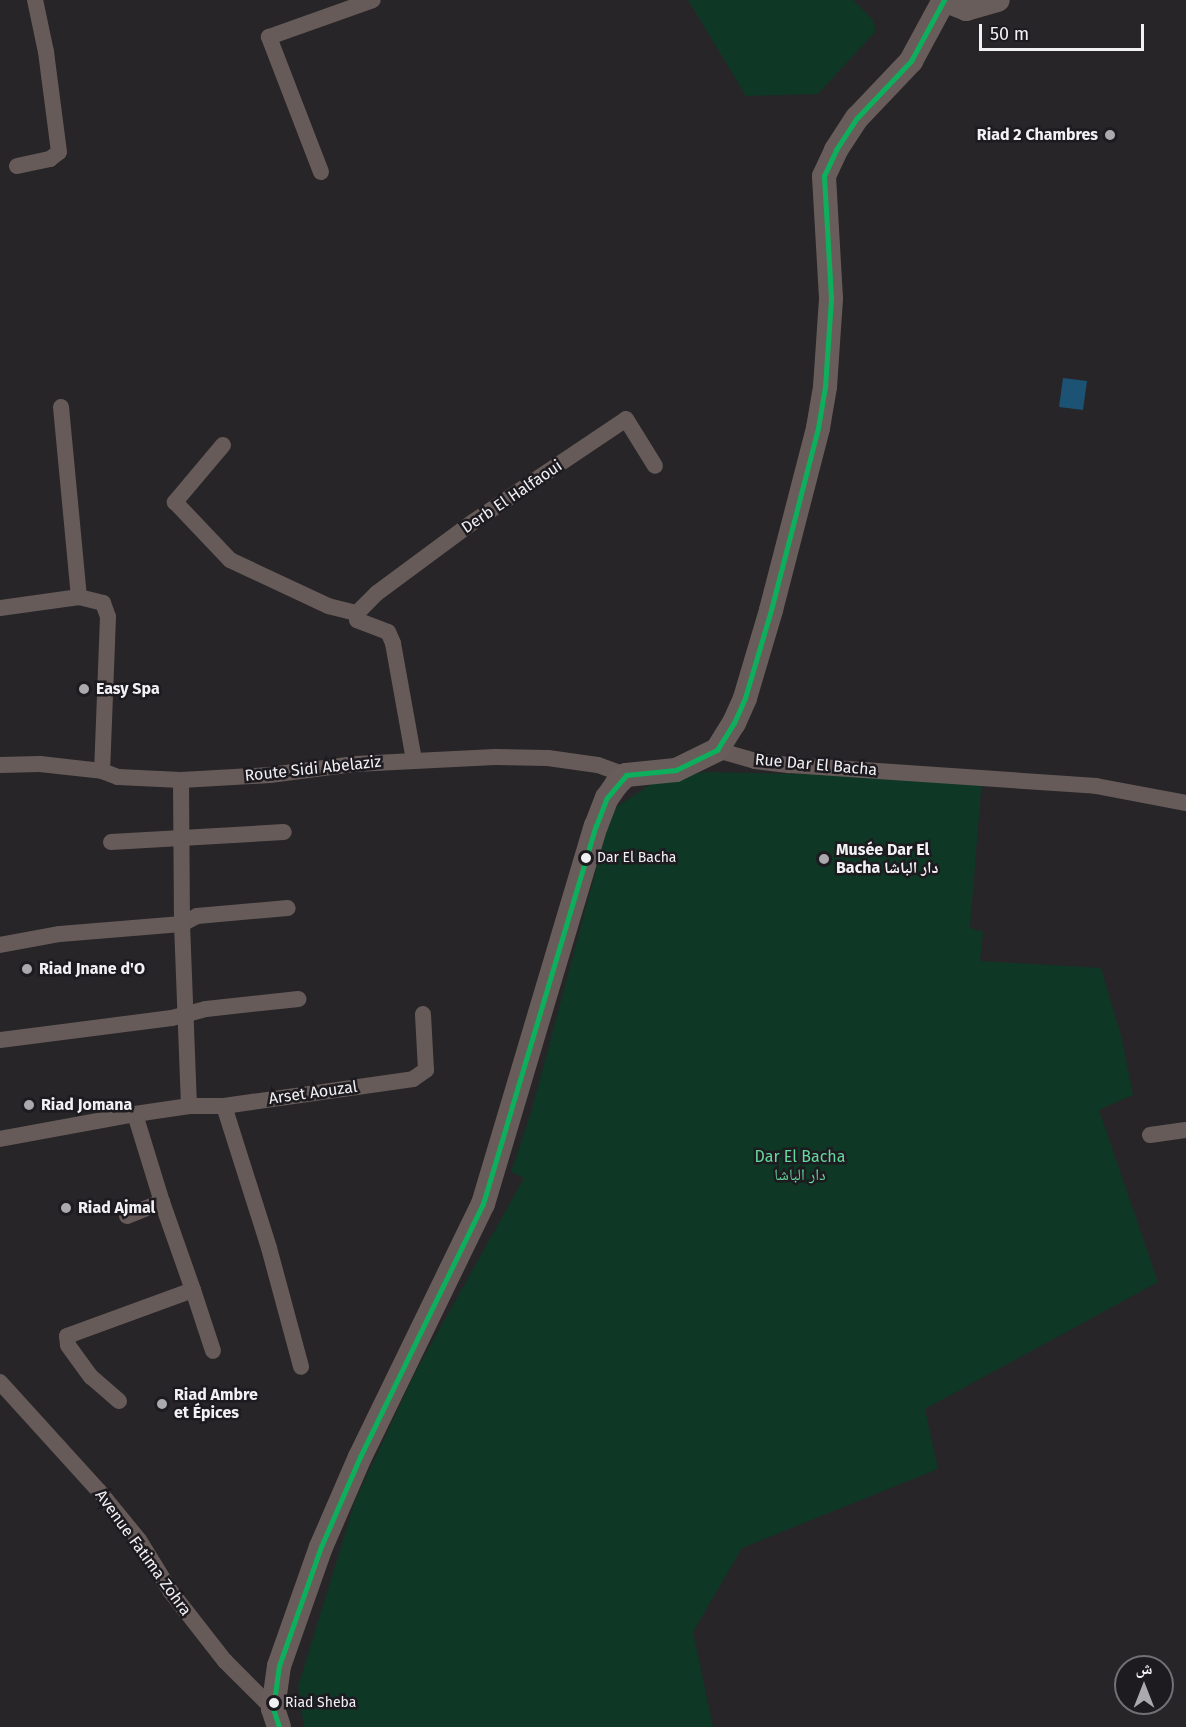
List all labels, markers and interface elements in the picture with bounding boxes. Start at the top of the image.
scale bar [982,12,1147,50]
text: 50 m [990,23,1029,45]
place label: Riad 2 Chambres [977,125,1098,145]
marker: Riad 2 Chambres [1103,128,1117,142]
street label: Derb El Halfaoui [458,456,566,538]
place label: Easy Spa [96,679,160,699]
marker: Easy Spa [77,682,91,696]
street label: Rue Dar El Bacha [754,750,878,780]
street label: Route Sidi Abelaziz [244,752,382,786]
place label: Musée Dar El Bacha دار الباشا [836,840,939,878]
place label: Dar El Bacha [597,850,676,866]
marker: Dar El Bacha [580,852,592,864]
marker: Musée Dar El Bacha دار الباشا [817,852,831,866]
place label: Riad Jnane d'O [39,959,145,979]
marker: Riad Jnane d'O [20,962,34,976]
street label: Arset Aouzal [268,1077,358,1109]
place label: Riad Jomana [41,1095,132,1115]
marker: Riad Jomana [22,1098,36,1112]
park label: Dar El Bacha دار الباشا [755,1147,845,1185]
place label: Riad Ajmal [78,1198,155,1218]
marker: Riad Ajmal [59,1201,73,1215]
place label: Riad Ambre et Épices [174,1385,258,1423]
marker: Riad Ambre et Épices [155,1397,169,1411]
street label: Avenue Fatima Zohra [91,1486,195,1620]
north arrow [1114,1655,1174,1715]
text: ش [1136,1659,1152,1678]
place label: Riad Sheba [285,1695,356,1711]
marker: Riad Sheba [268,1697,280,1709]

